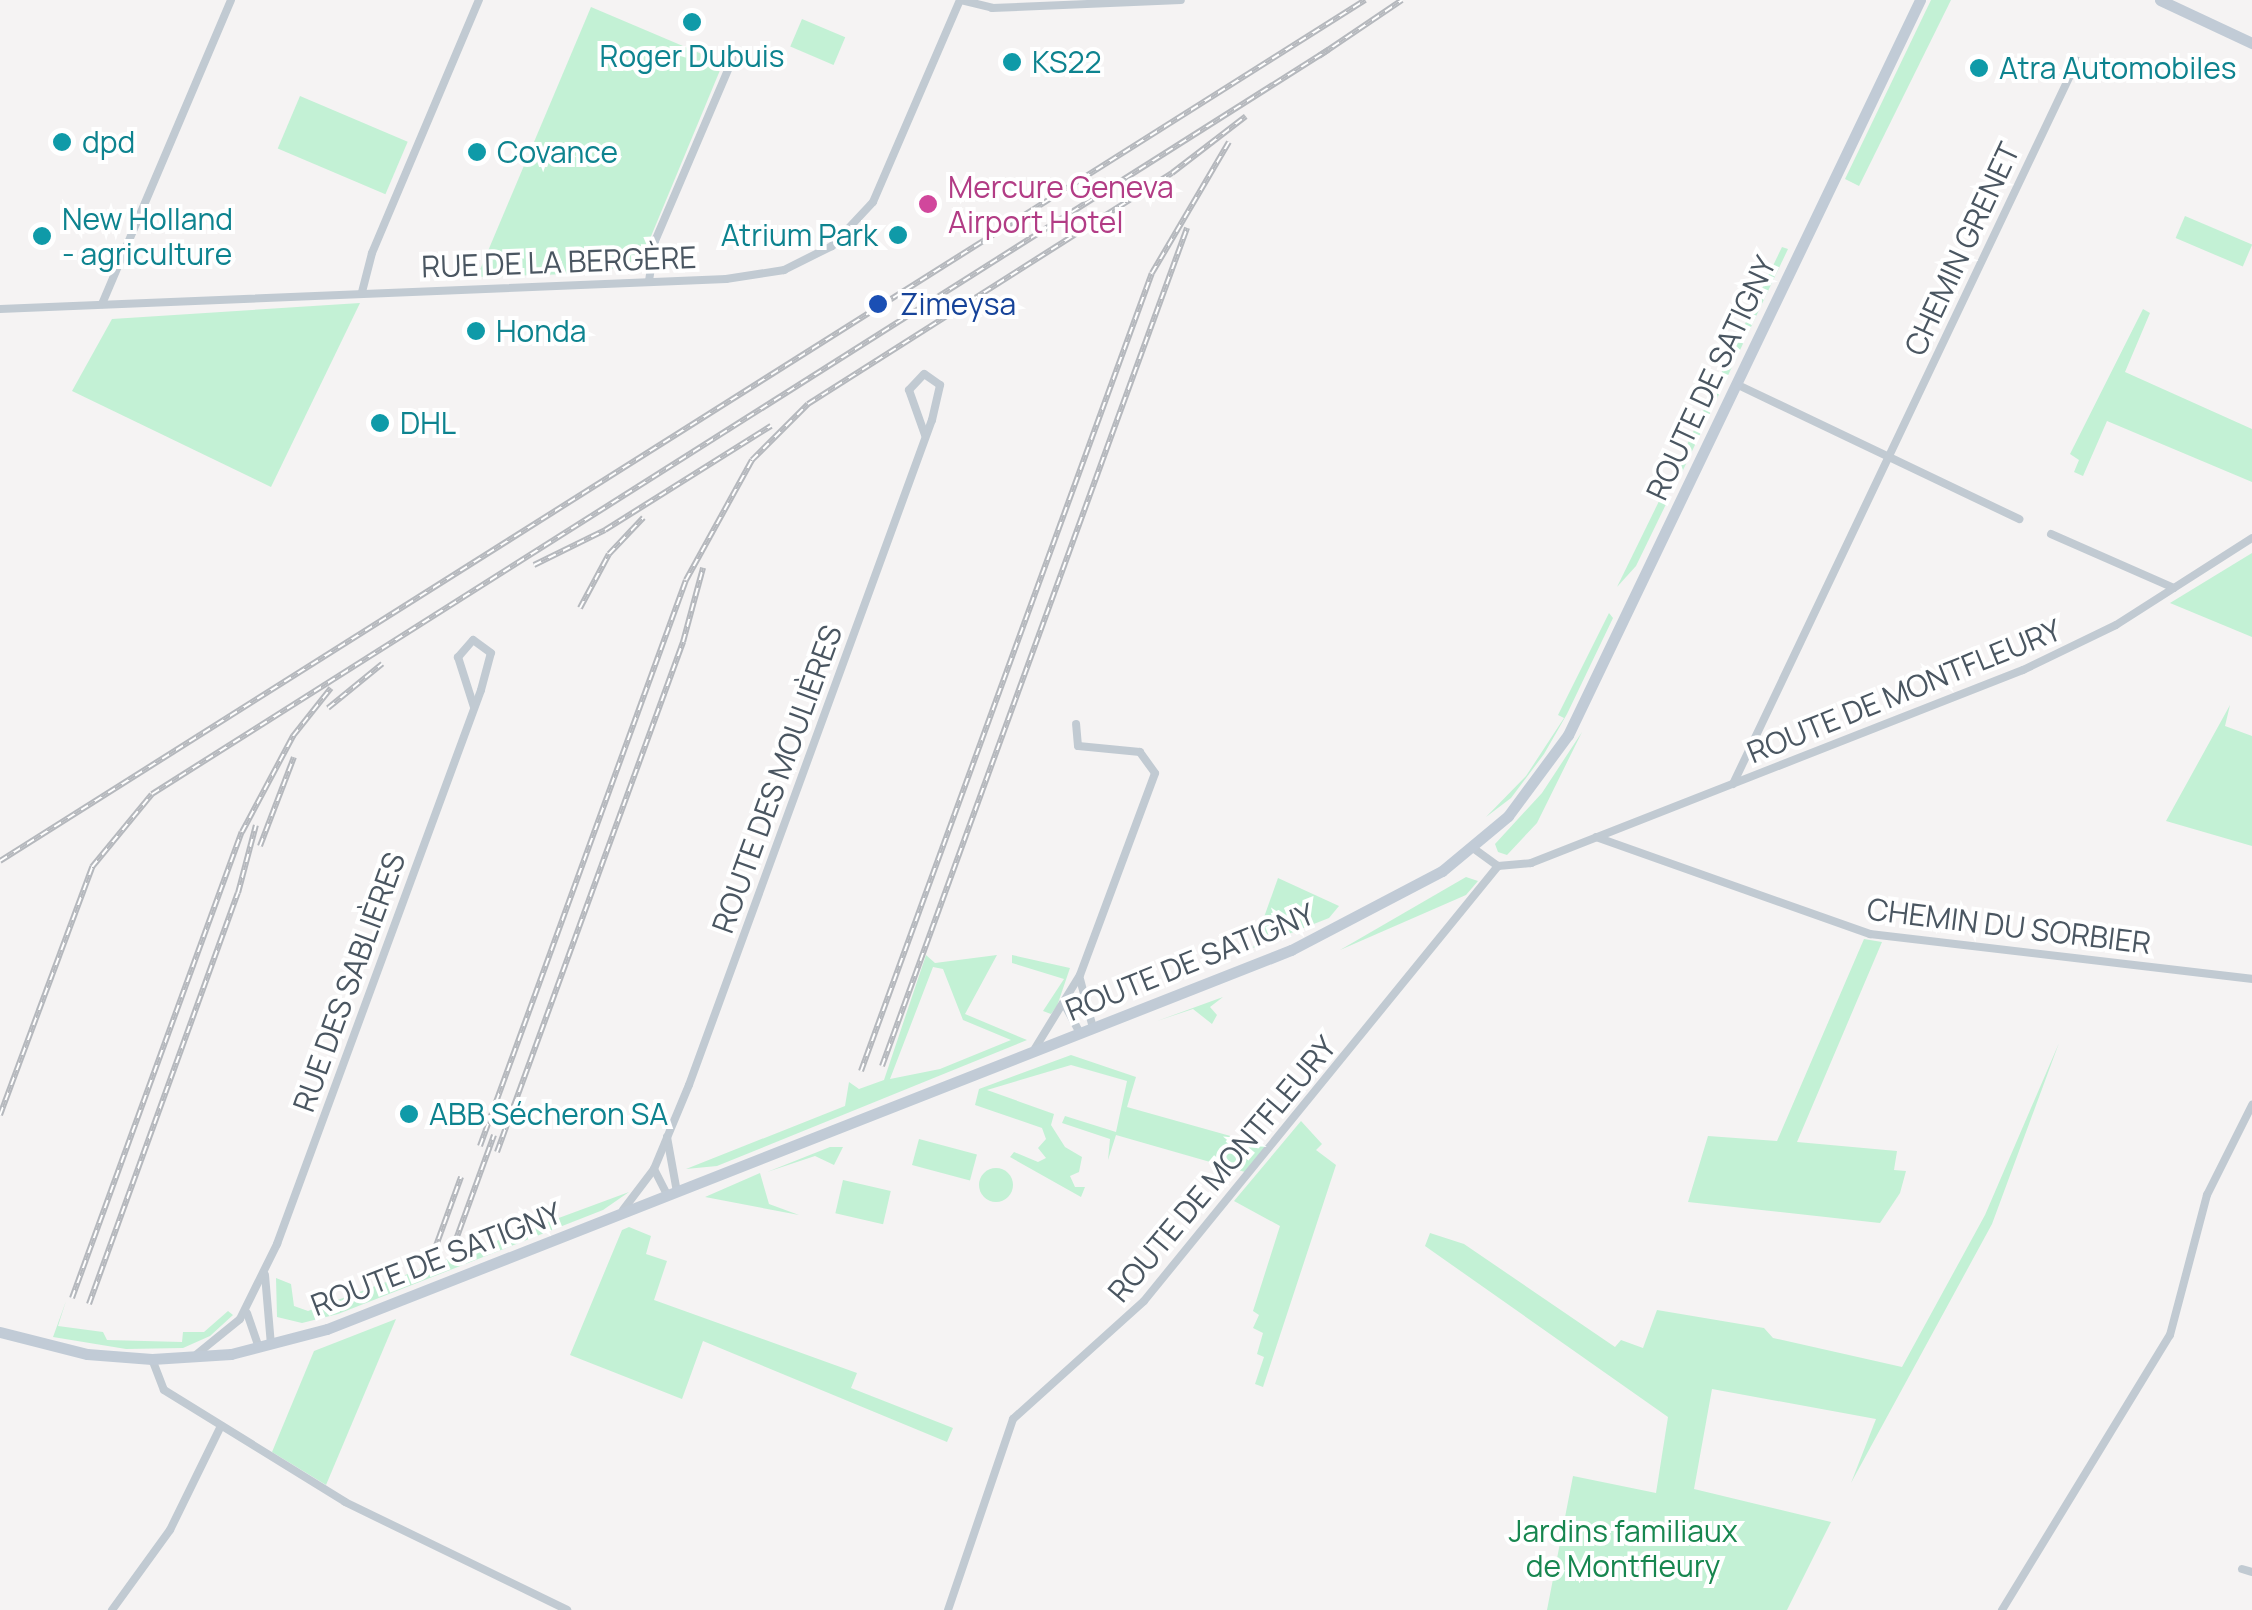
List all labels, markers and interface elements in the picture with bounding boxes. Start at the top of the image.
marker: Roger Dubuis [681,11,703,33]
place label: Roger Dubuis [599,38,785,74]
place label: KS22 [1032,44,1102,80]
place label: Atra Automobiles [1999,50,2236,86]
marker: KS22 [1001,51,1023,73]
marker: Atra Automobiles [1968,57,1990,79]
place label: dpd [82,124,135,160]
marker: dpd [51,131,73,153]
place label: Covance [497,134,618,170]
street label: CHEMIN GRENET [1897,137,2027,361]
marker: Covance [466,141,488,163]
place label: Mercure Geneva Airport Hotel [948,169,1174,240]
marker: Mercure Geneva Airport Hotel [917,193,939,215]
place label: New Holland - agriculture [62,201,233,272]
place label: Atrium Park [721,217,878,253]
marker: Atrium Park [887,224,909,246]
marker: New Holland - agriculture [31,225,53,247]
street label: RUE DE LA BERGÈRE [421,239,697,285]
street label: ROUTE DE SATIGNY [1639,250,1783,506]
place label: Zimeysa [900,286,1016,322]
marker: Zimeysa [865,291,891,317]
place label: Honda [496,313,586,349]
marker: Honda [465,320,487,342]
place label: DHL [400,405,456,441]
marker: DHL [369,412,391,434]
street label: ROUTE DE MONTFLEURY [1742,612,2066,770]
street label: ROUTE DES MOULIÈRES [705,620,849,938]
street label: RUE DES SABLIÈRES [285,848,413,1116]
street label: CHEMIN DU SORBIER [1865,891,2153,961]
street label: ROUTE DE SATIGNY [1060,896,1320,1028]
street label: ROUTE DE MONTFLEURY [1101,1029,1343,1309]
place label: ABB Sécheron SA [429,1096,668,1132]
marker: ABB Sécheron SA [398,1103,420,1125]
street label: ROUTE DE SATIGNY [306,1195,566,1323]
park label: Jardins familiaux de Montfleury [1508,1513,1738,1584]

